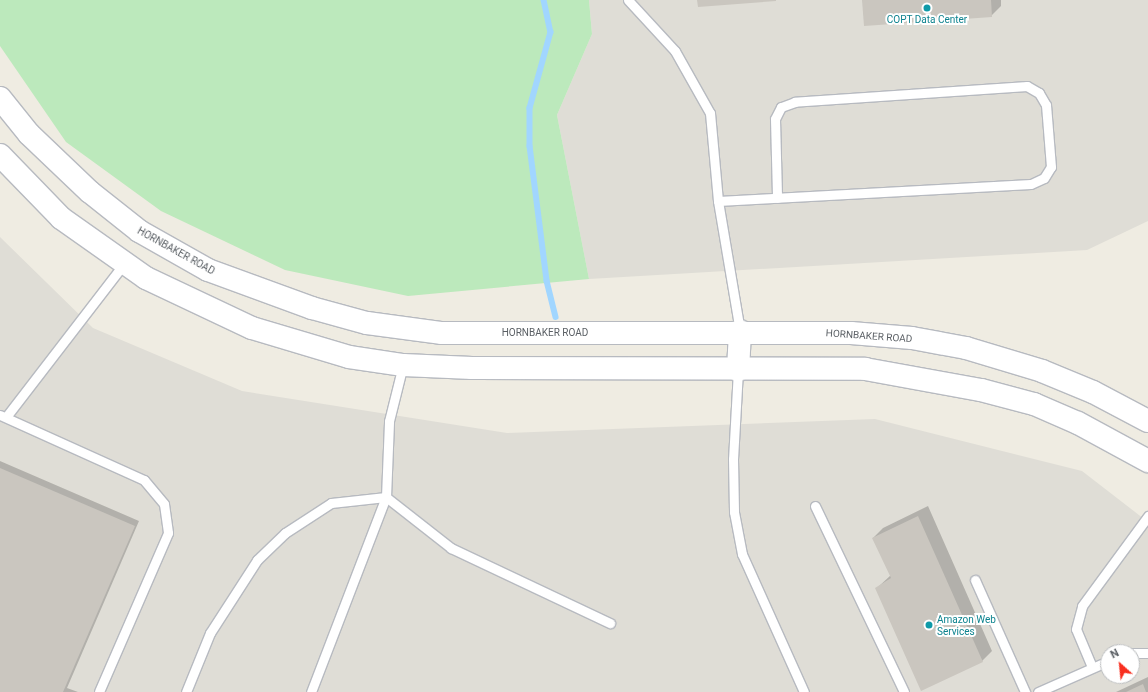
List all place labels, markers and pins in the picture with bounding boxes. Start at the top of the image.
marker: COPT Data Center [922,3,932,13]
place label: COPT Data Center [887,14,967,26]
place label: Amazon Web Services [937,613,996,636]
marker: Amazon Web Services [924,620,934,630]

